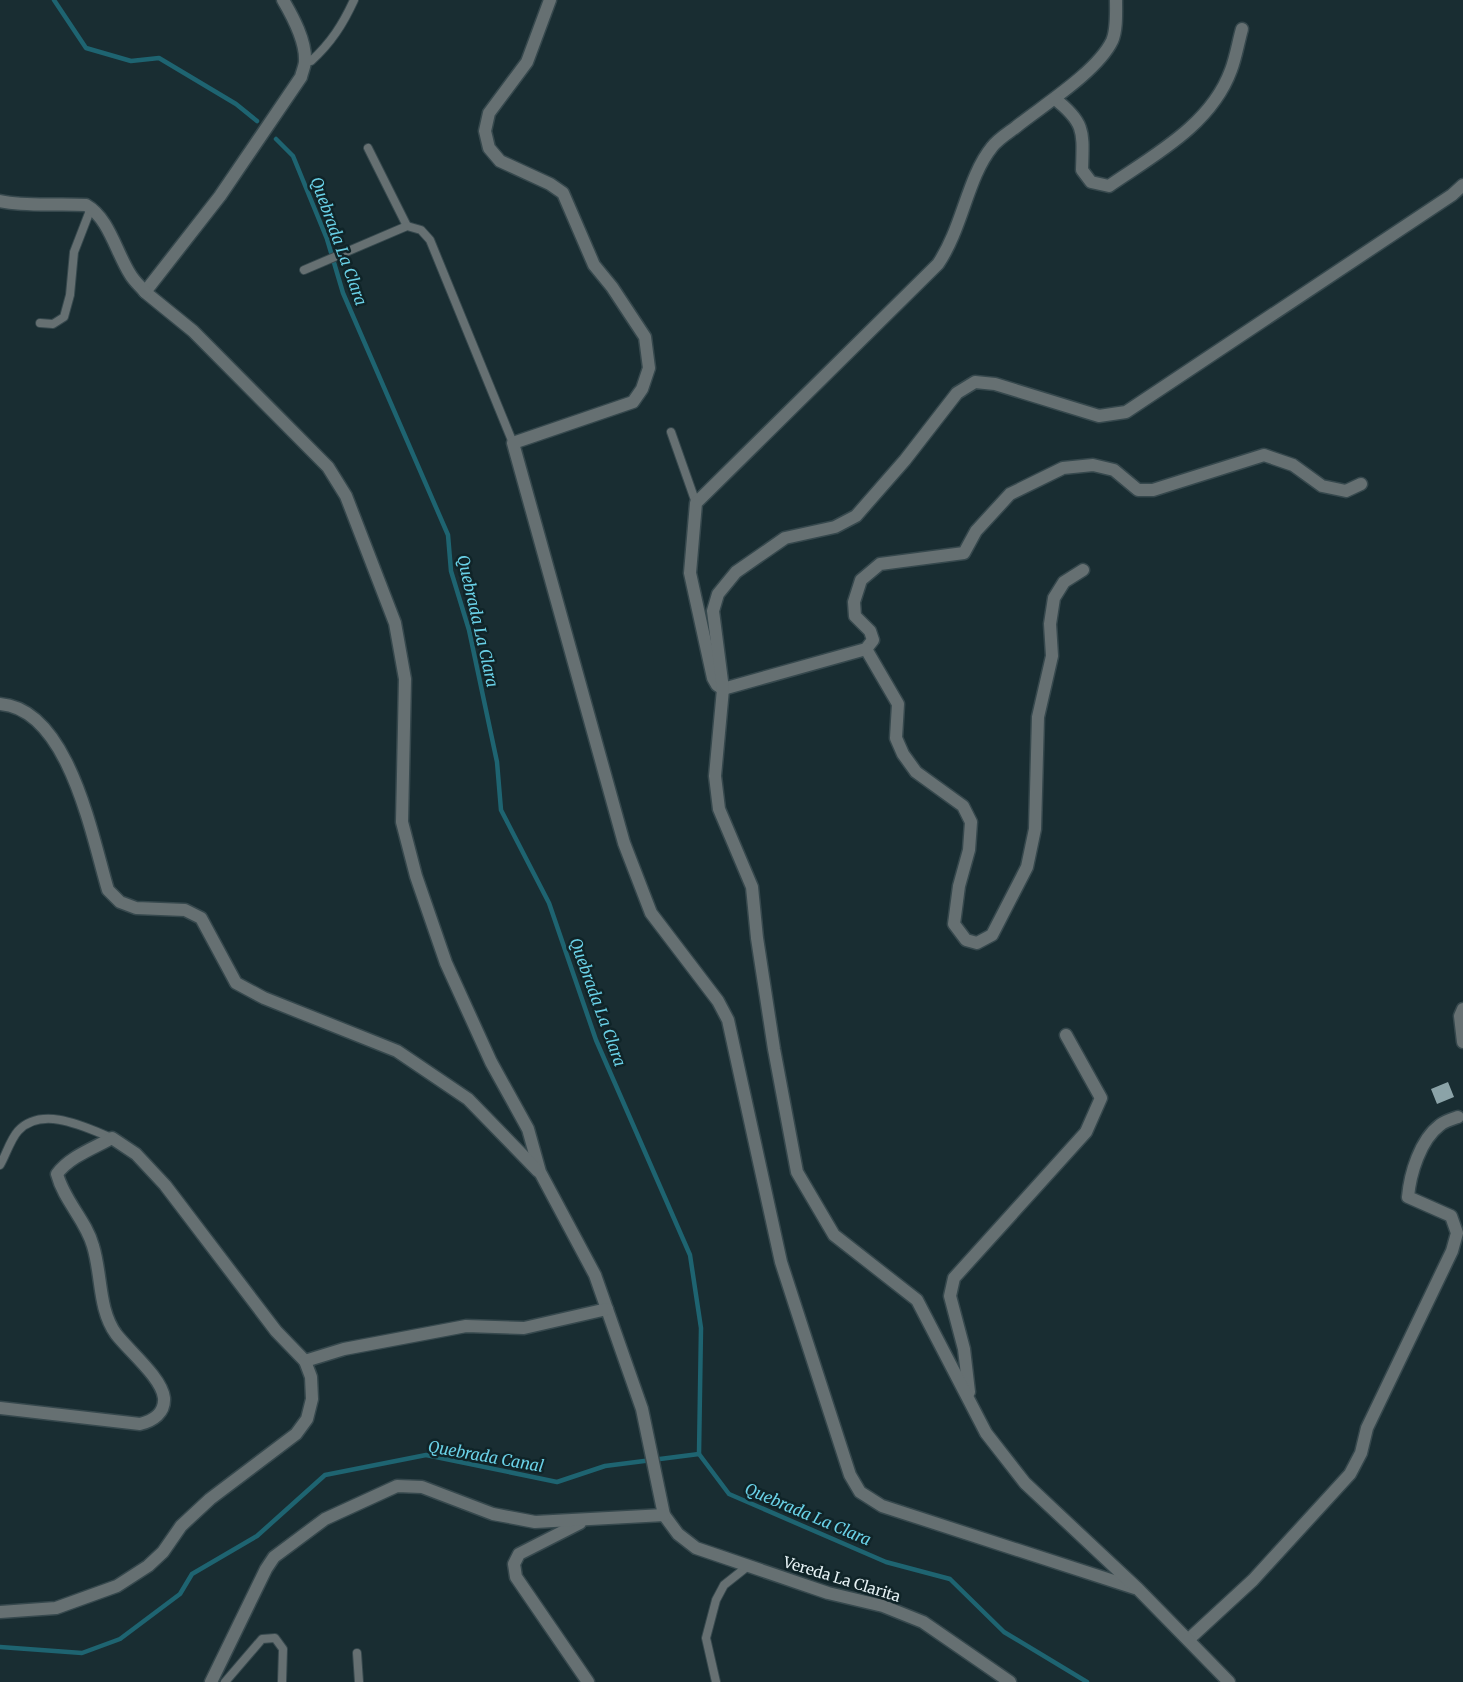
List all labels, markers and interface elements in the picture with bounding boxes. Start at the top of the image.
water label: Quebrada La Clara [306,174,372,308]
water label: Quebrada La Clara [453,553,503,689]
water label: Quebrada La Clara [565,935,631,1069]
water label: Quebrada Canal [427,1436,546,1476]
water label: Quebrada La Clara [742,1478,874,1550]
street label: Vereda La Clarita [780,1552,903,1606]

